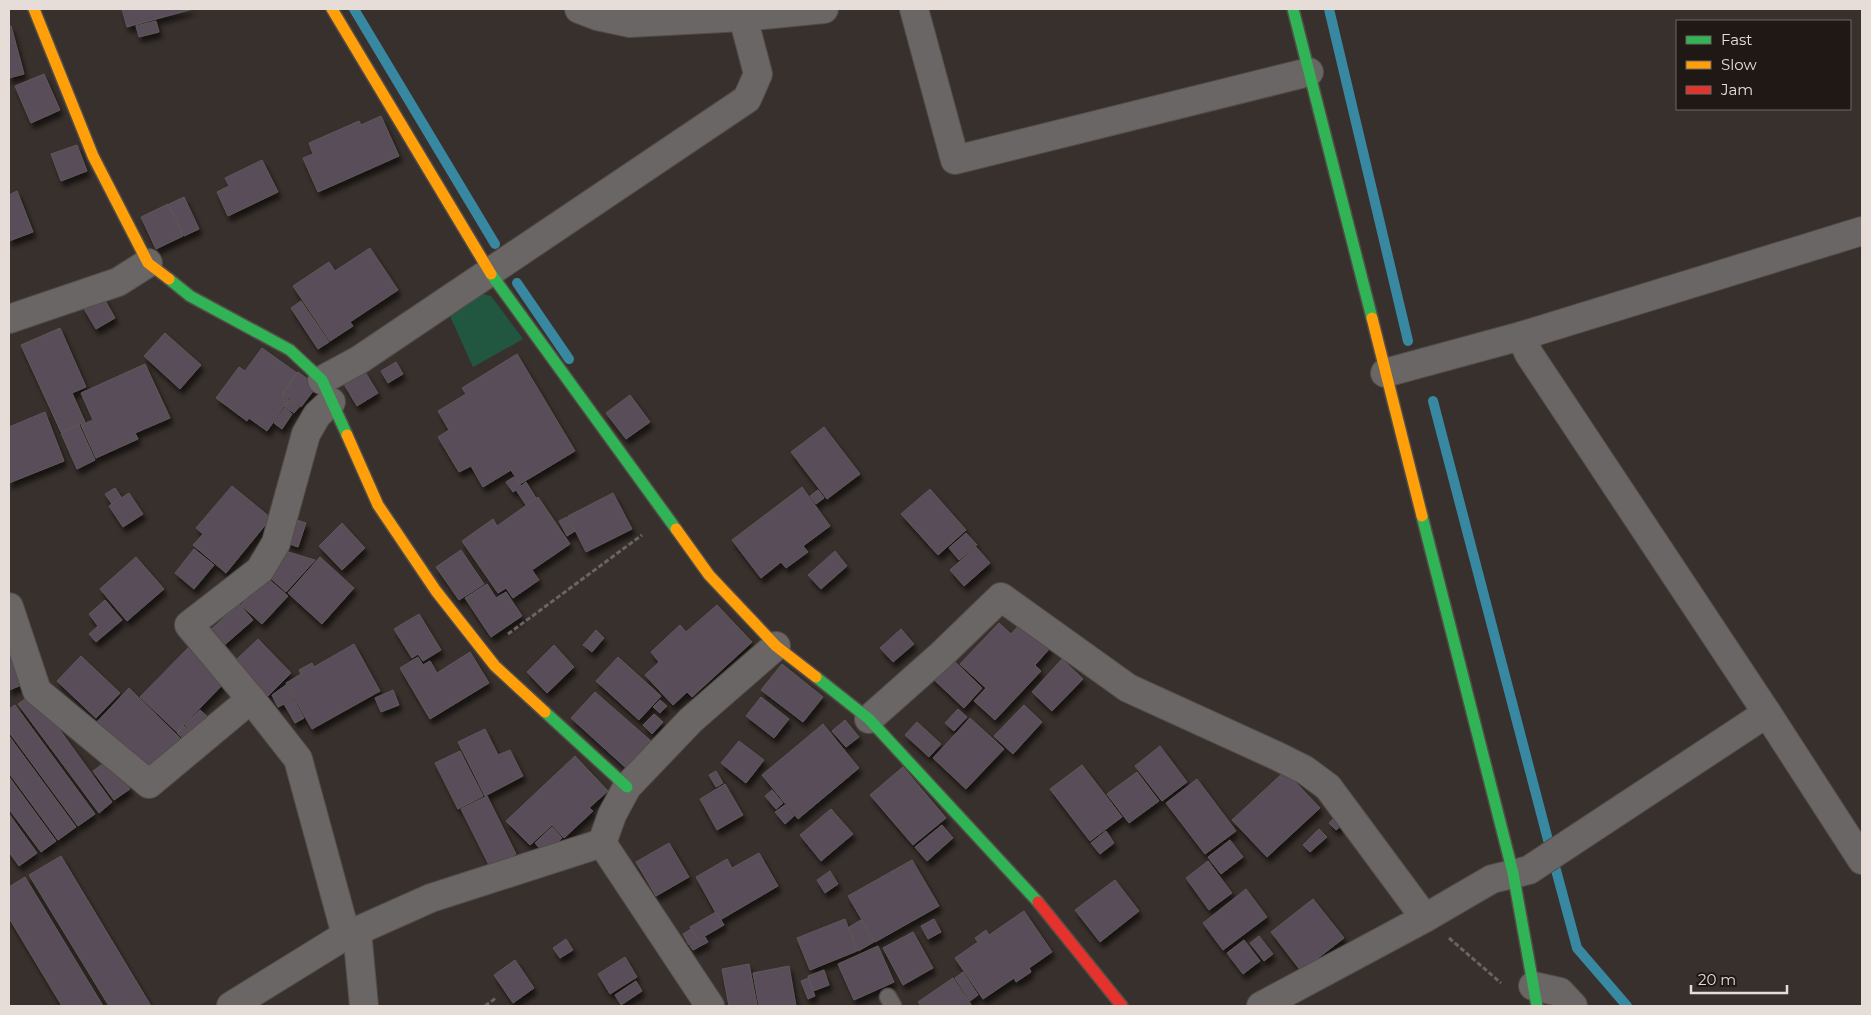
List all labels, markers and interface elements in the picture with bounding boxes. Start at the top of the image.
legend [1676,20,1851,110]
text: Fast [1721,30,1752,49]
text: Slow [1721,55,1757,74]
text: Jam [1720,80,1753,99]
scale bar [1691,962,1787,994]
text: 20 m [1698,970,1736,989]

